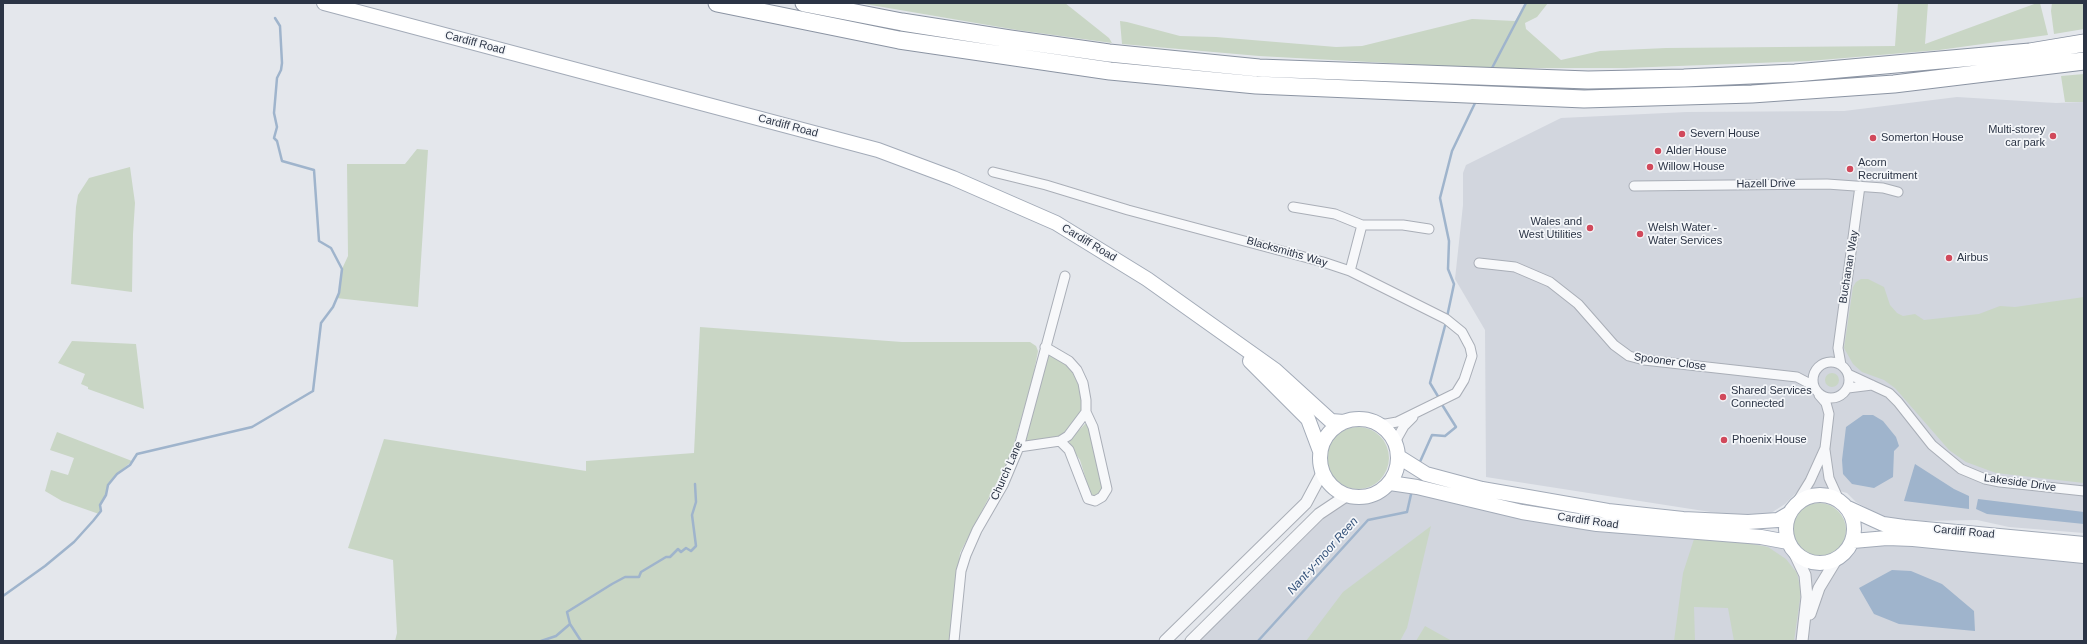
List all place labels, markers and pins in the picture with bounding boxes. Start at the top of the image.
place label: Multi-storey car park [1988,123,2045,149]
place label: Severn House [1690,127,1760,141]
marker: Severn House [1677,129,1687,139]
place label: Somerton House [1881,131,1964,145]
marker: Multi-storey car park [2048,131,2058,141]
marker: Somerton House [1868,133,1878,143]
place label: Alder House [1666,144,1727,158]
marker: Alder House [1653,146,1663,156]
place label: Acorn Recruitment [1858,156,1917,182]
place label: Willow House [1658,160,1725,174]
marker: Willow House [1645,162,1655,172]
marker: Acorn Recruitment [1845,164,1855,174]
place label: Wales and West Utilities [1519,215,1582,241]
place label: Welsh Water - Water Services [1648,221,1722,247]
marker: Wales and West Utilities [1585,223,1595,233]
marker: Welsh Water - Water Services [1635,229,1645,239]
place label: Airbus [1957,251,1988,265]
marker: Airbus [1944,253,1954,263]
place label: Shared Services Connected [1731,384,1812,410]
marker: Shared Services Connected [1718,392,1728,402]
place label: Phoenix House [1732,433,1807,447]
marker: Phoenix House [1719,435,1729,445]

